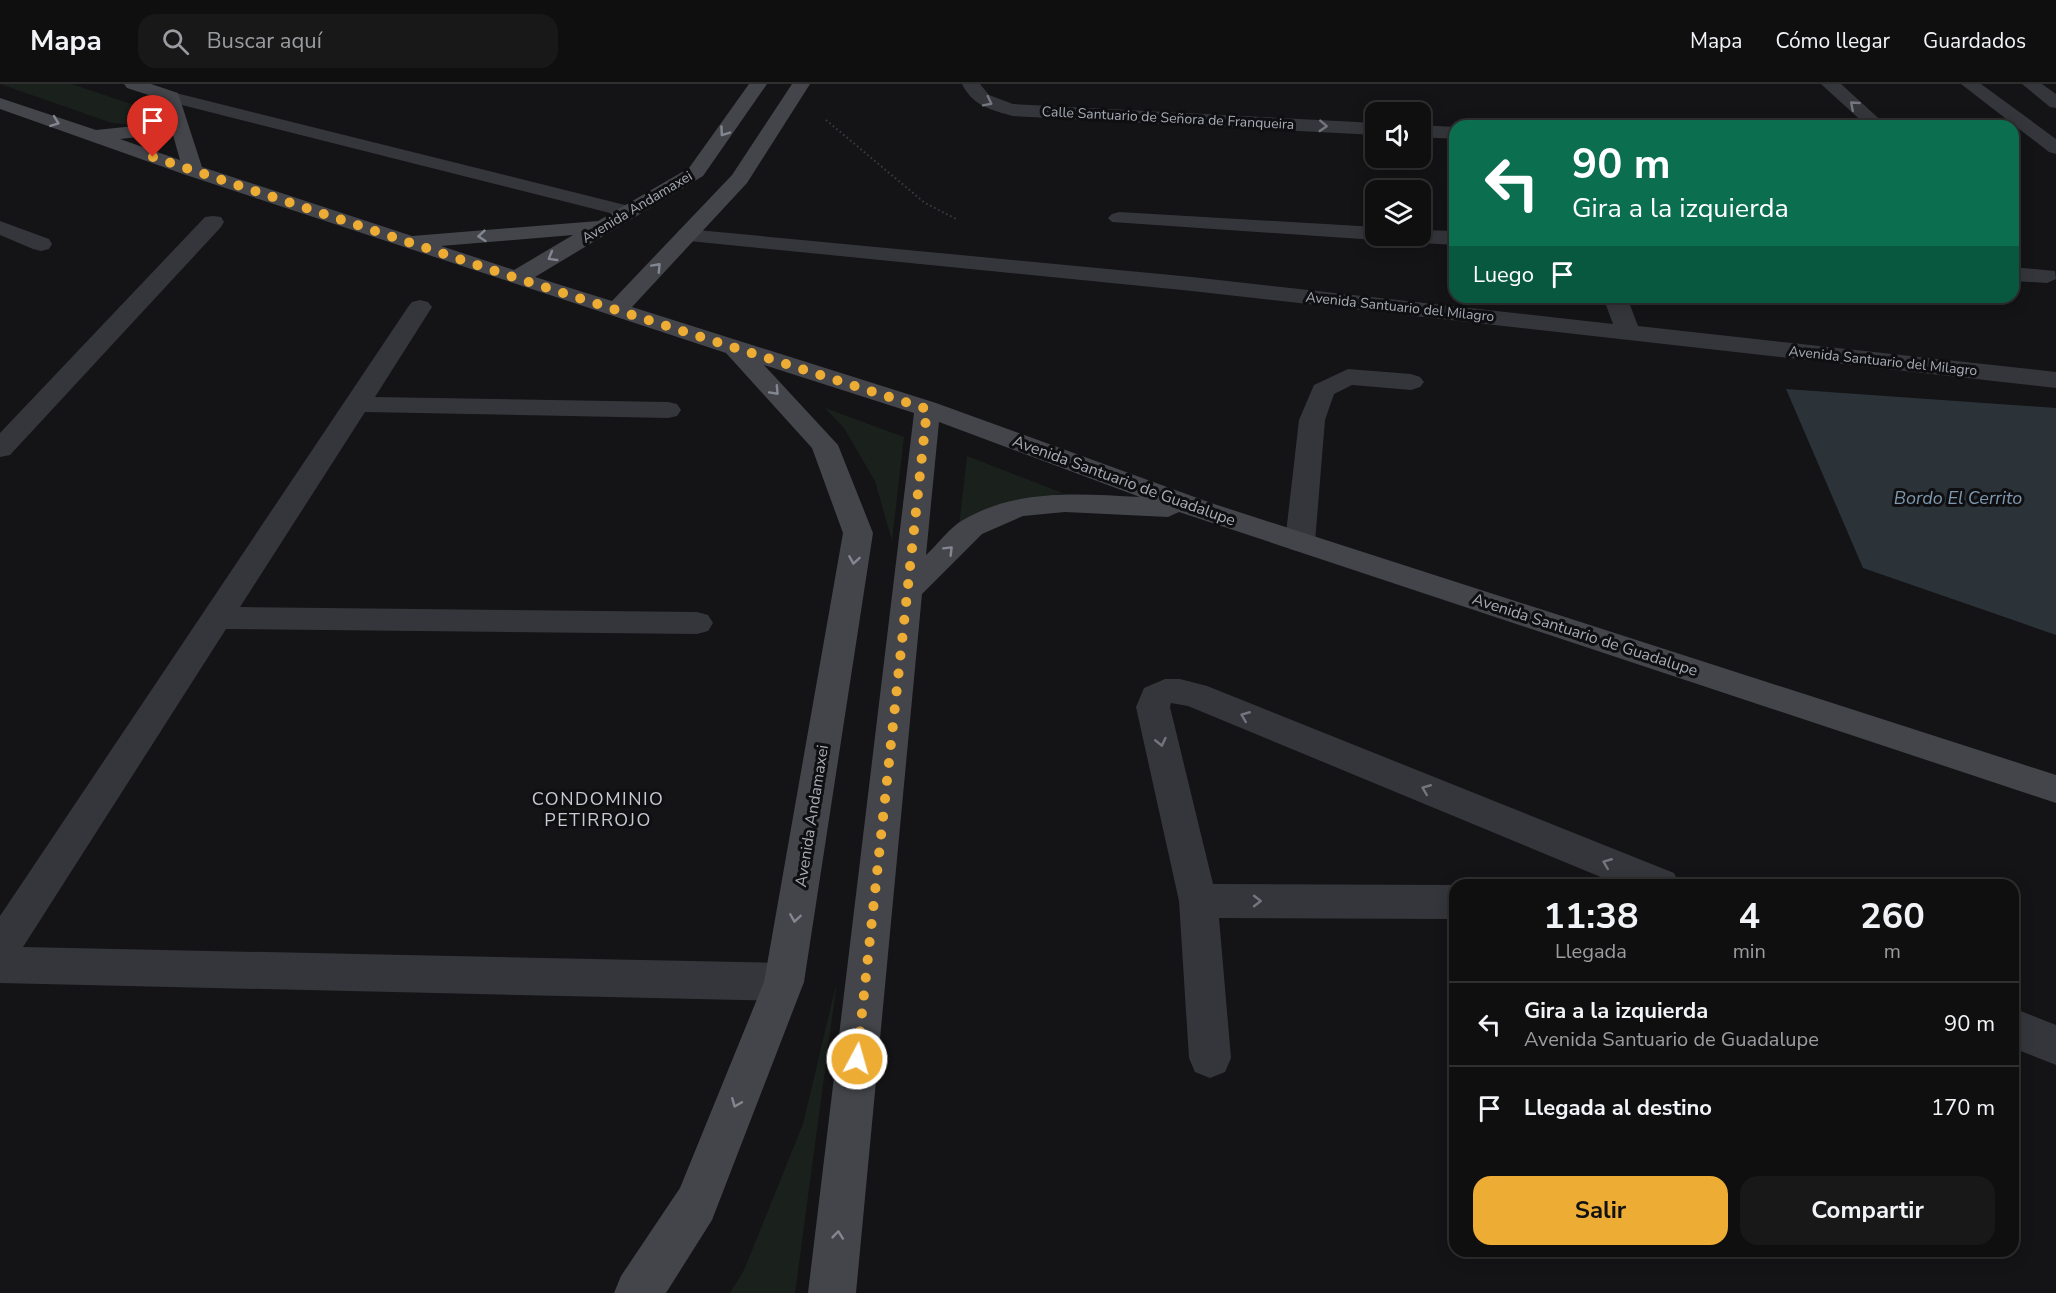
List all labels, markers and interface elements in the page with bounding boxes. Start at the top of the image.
search box [138,14,558,68]
text: Mapa [30,22,102,60]
icon: search [159,25,192,58]
text: Buscar aquí [207,26,322,56]
text: Mapa [1690,27,1742,55]
text: Cómo llegar [1775,27,1890,55]
text: Guardados [1923,27,2026,55]
one-way arrow [982,94,993,106]
pin [127,95,178,157]
one-way arrow [1850,101,1860,112]
street label: Calle Santuario de Señora de Franqueira [1041,102,1295,134]
map controls [1365,102,1431,246]
button: sound [1365,102,1431,168]
icon: arrive [136,104,169,137]
one-way arrow [49,115,60,128]
one-way arrow [1318,120,1327,133]
one-way arrow [720,125,731,136]
text: 90 m [1572,136,1671,193]
icon: left [1473,144,1551,222]
street label: Avenida Andamaxei [578,166,696,248]
button: layers [1365,180,1431,246]
text: Gira a la izquierda [1572,190,1789,227]
one-way arrow [478,229,487,242]
one-way arrow [548,250,559,261]
icon: arrive [1546,258,1579,291]
text: Luego [1473,260,1534,290]
one-way arrow [650,263,661,274]
street label: Avenida Santuario del Milagro [1305,288,1495,326]
street label: Avenida Santuario del Milagro [1788,342,1978,380]
one-way arrow [767,384,778,395]
street label: Avenida Santuario de Guadalupe [1009,430,1239,532]
water label: Bordo El Cerrito [1894,486,2022,510]
one-way arrow [942,546,952,557]
one-way arrow [848,555,860,564]
street label: Avenida Santuario de Guadalupe [1469,588,1701,682]
one-way arrow [1241,711,1252,723]
one-way arrow [1154,736,1167,746]
street label: Avenida Andamaxei [790,743,834,889]
one-way arrow [1421,784,1432,796]
district label: CONDOMINIO PETIRROJO [532,787,664,832]
one-way arrow [1602,858,1613,870]
text: 11:38 [1543,892,1639,941]
text: 4 [1738,892,1760,941]
text: 260 [1860,892,1925,941]
one-way arrow [1252,895,1261,907]
one-way arrow [789,912,802,922]
text: Llegada [1555,938,1627,965]
text: min [1733,938,1766,965]
text: m [1884,938,1901,965]
text: Gira a la izquierda [1524,996,1708,1026]
icon: left [1473,1008,1506,1041]
text: 90 m [1944,1009,1995,1039]
text: Avenida Santuario de Guadalupe [1524,1026,1819,1053]
position arrow [825,1027,889,1091]
icon: arrive [1473,1092,1506,1125]
text: Llegada al destino [1524,1093,1712,1123]
text: 170 m [1931,1093,1995,1123]
one-way arrow [731,1097,744,1107]
button: Salir [1473,1176,1728,1245]
button: Compartir [1740,1176,1995,1245]
one-way arrow [831,1230,844,1239]

